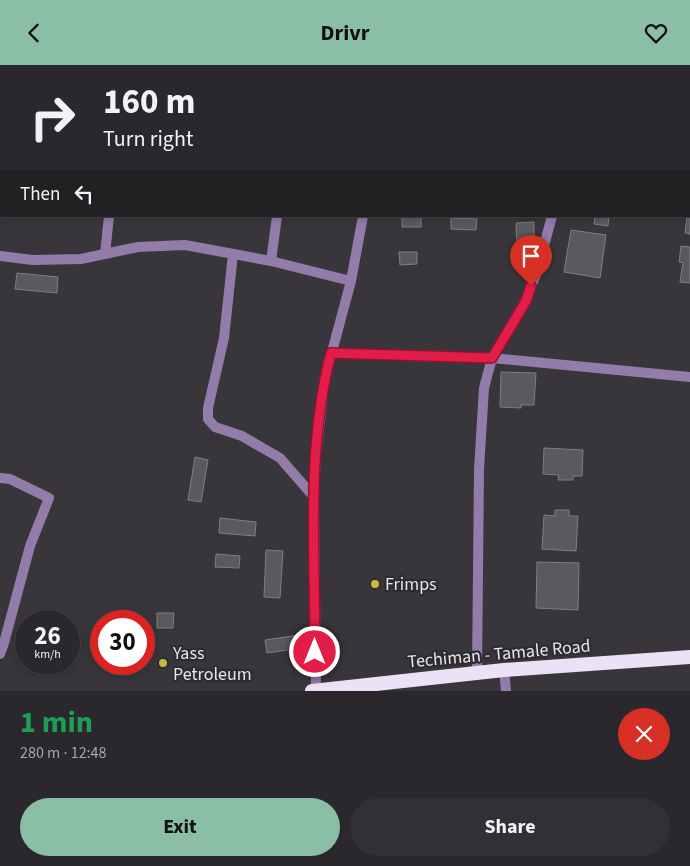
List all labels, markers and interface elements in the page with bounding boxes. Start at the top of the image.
text: Drivr [320,17,370,49]
icon: back [20,19,48,47]
icon: heart [642,19,670,47]
text: 160 m [103,77,195,127]
icon: right [20,85,85,150]
text: Turn right [103,123,193,155]
icon: left [70,180,98,208]
text: Then [20,181,60,208]
pin [510,235,552,286]
icon: arrive [517,242,545,270]
place label: Frimps [385,572,437,597]
marker: Frimps [369,578,381,590]
speed limit sign: 30 [90,610,155,675]
text: 26 [34,618,61,654]
position arrow [288,625,340,677]
street label: Techiman - Tamale Road [406,634,592,674]
place label: Yass Petroleum [172,641,252,687]
text: km/h [34,646,61,663]
marker: Yass Petroleum [157,657,169,669]
text: 1 min [20,701,93,744]
button: close [618,708,670,760]
text: 280 m · 12:48 [20,742,107,764]
button: Exit [20,798,340,856]
button: Share [350,798,670,856]

